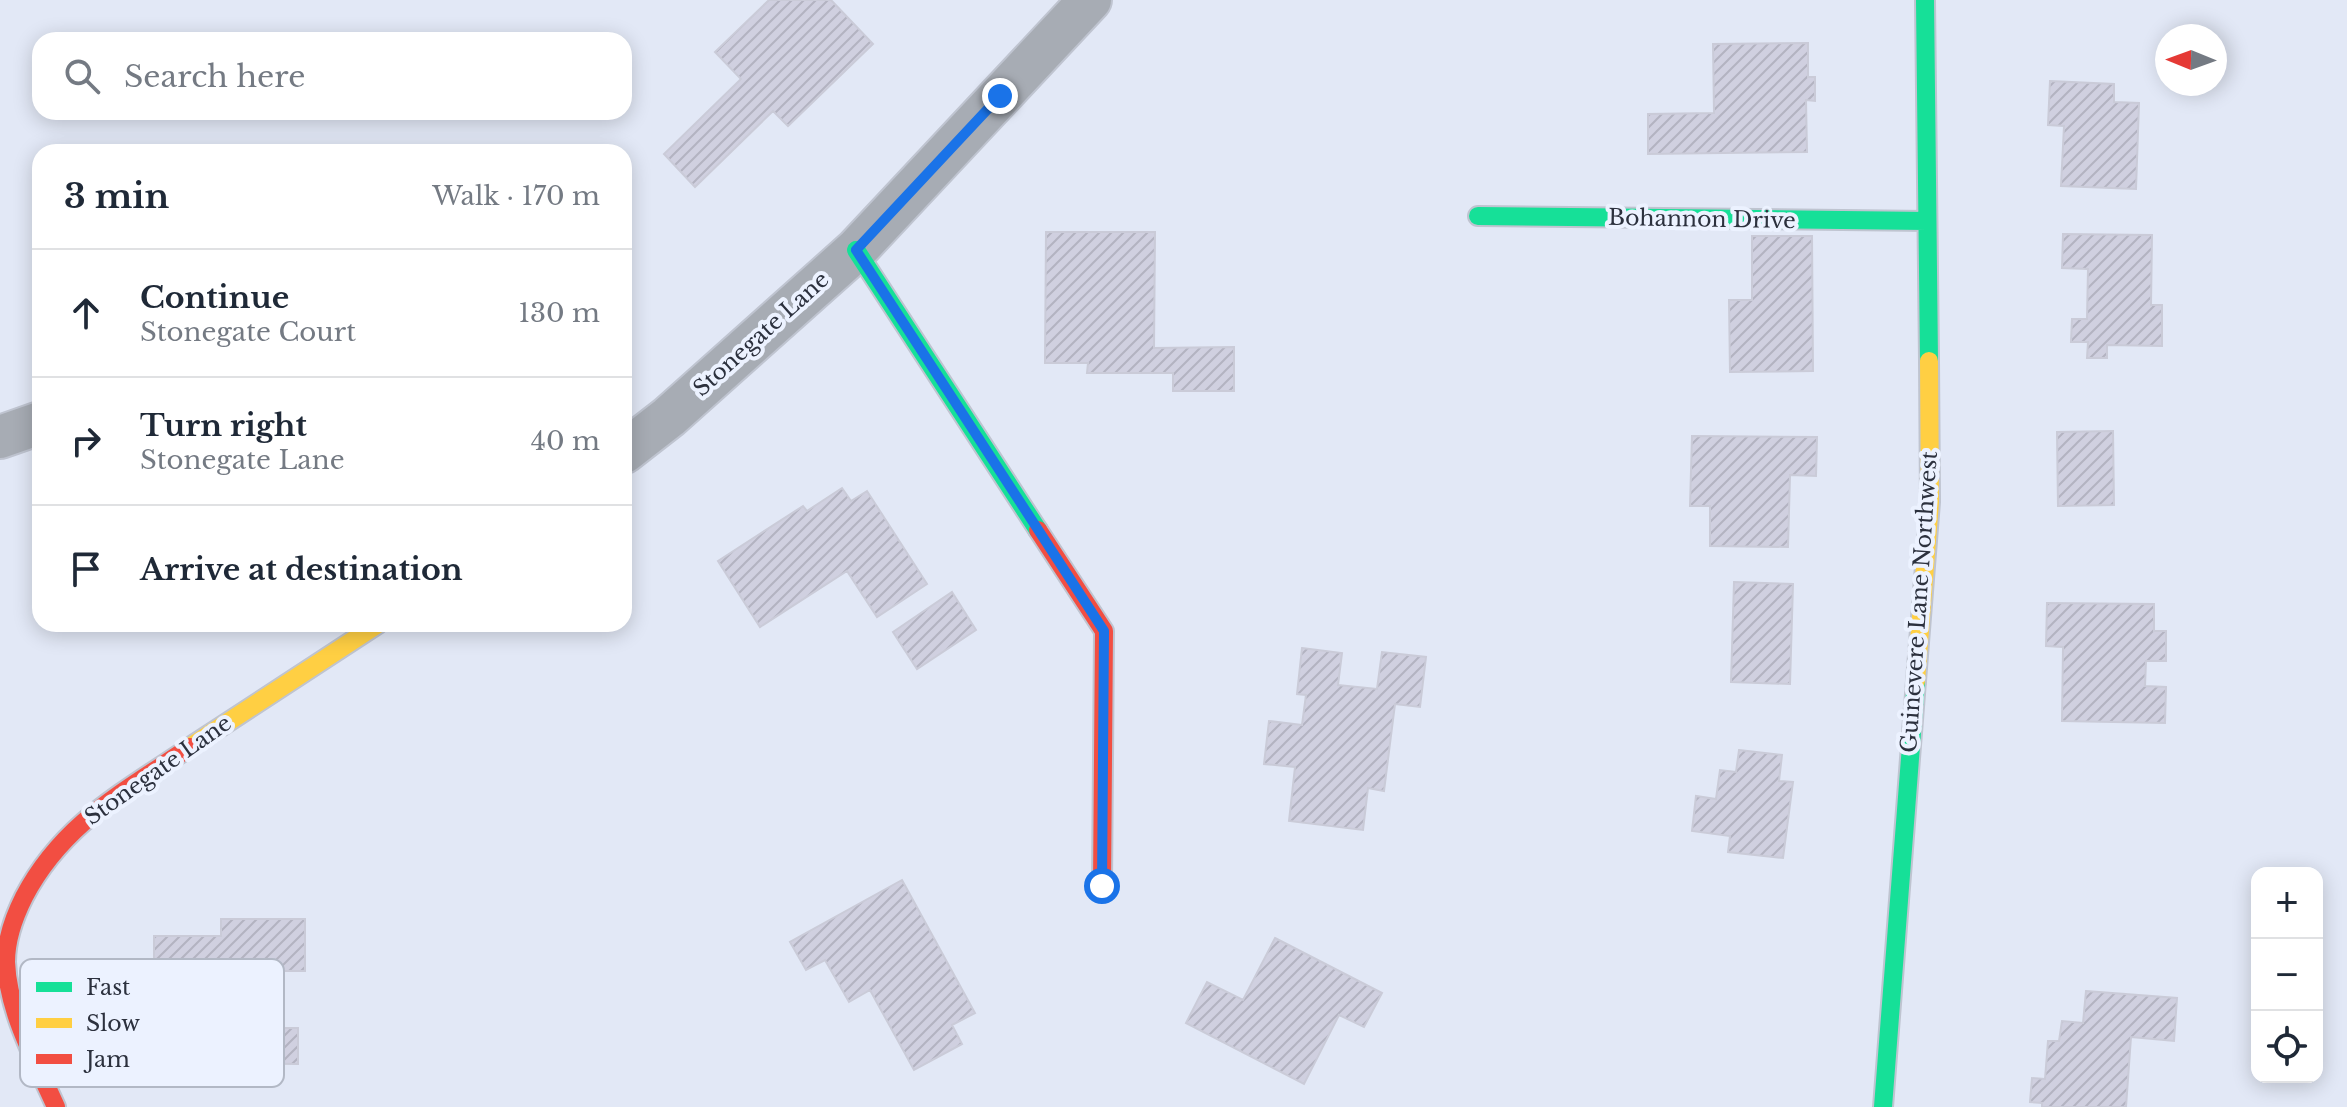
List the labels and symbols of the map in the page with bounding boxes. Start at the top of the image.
north arrow [2155,24,2227,96]
route end [982,78,1018,114]
street label: Bohannon Drive [1608,204,1796,234]
street label: Stonegate Lane [688,266,834,402]
street label: Guinevere Lane Northwest [1895,450,1943,754]
street label: Stonegate Lane [79,709,237,831]
route start [1084,868,1120,904]
legend [20,959,284,1087]
text: Fast [86,974,131,1001]
text: Slow [86,1010,140,1037]
text: Jam [83,1046,130,1073]

